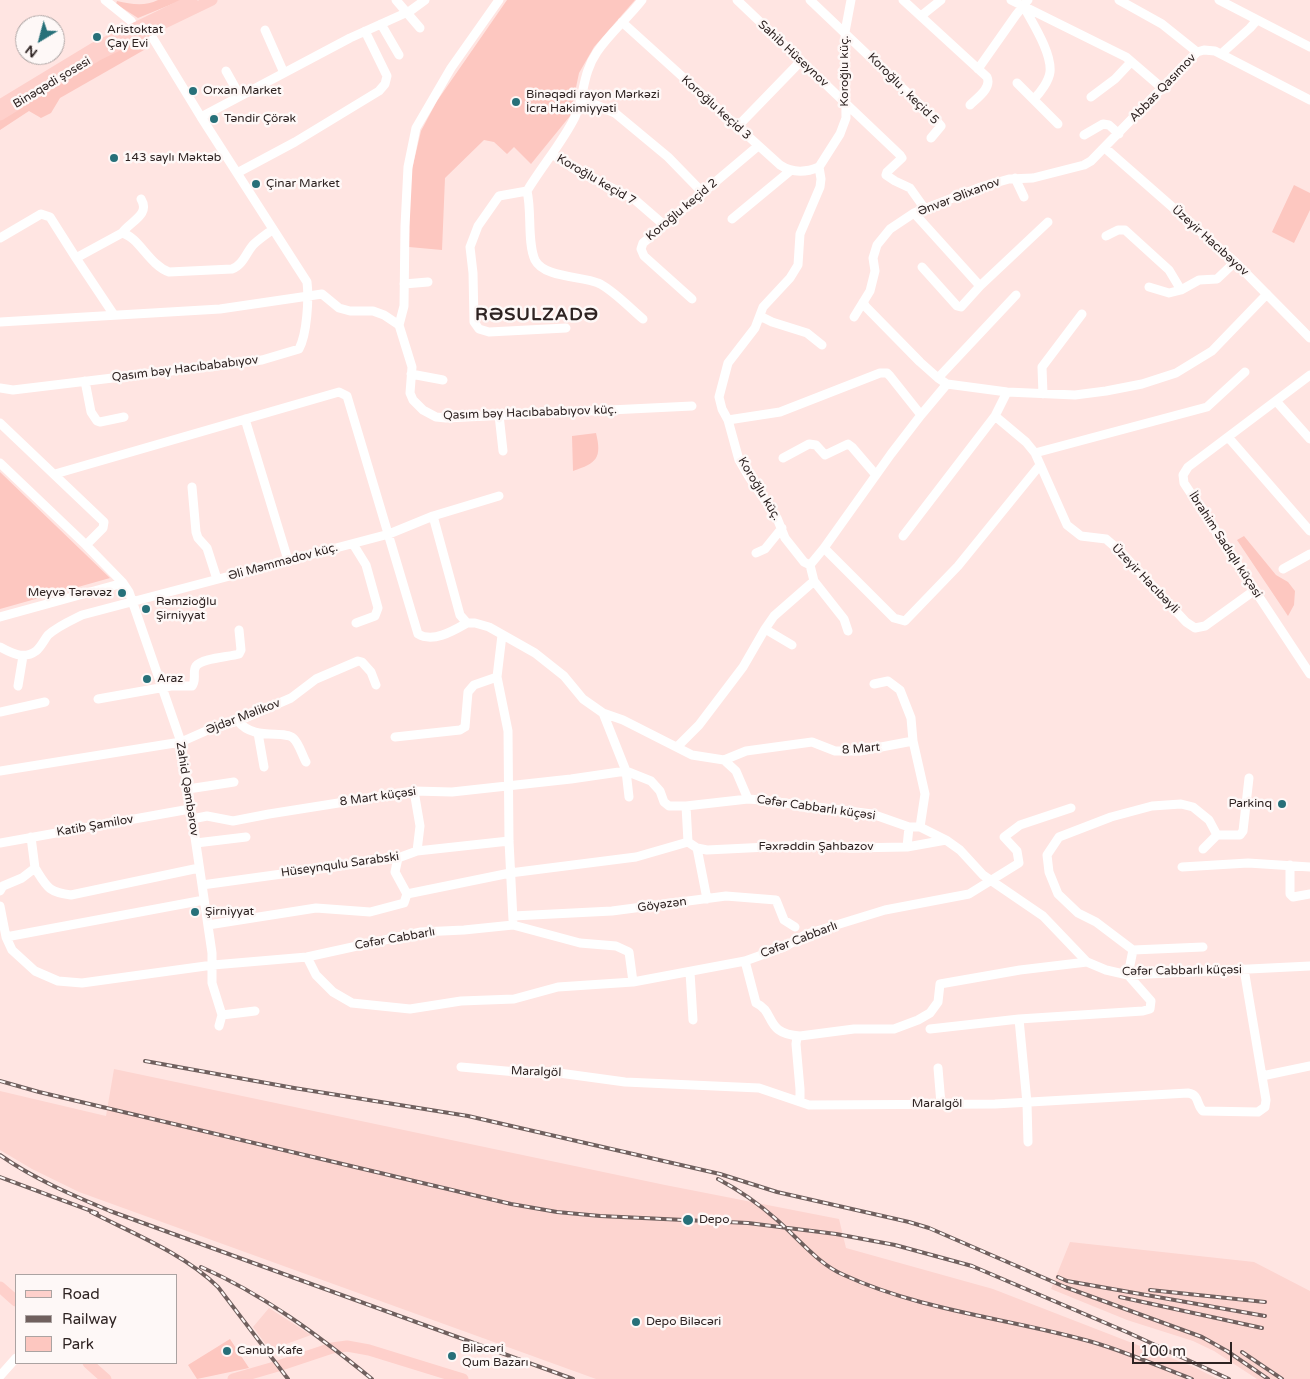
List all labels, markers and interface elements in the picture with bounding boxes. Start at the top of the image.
north arrow [15,15,65,65]
street label: Sahib Hüseynov [755,18,831,90]
place label: Aristoktat Çay Evi [107,23,163,51]
marker: Aristoktat Çay Evi [91,31,103,43]
street label: Koroğlu küç. [838,35,852,107]
text: N [22,41,41,62]
street label: Koroğlu , keçid 5 [864,50,942,128]
street label: Abbas Qasımov [1127,51,1199,125]
street label: Binəqədi şosesi [11,54,93,112]
street label: Koroğlu keçid 3 [678,73,754,143]
place label: Orxan Market [203,84,282,98]
marker: Orxan Market [187,85,199,97]
place label: Binəqədi rayon Mərkəzi İcra Hakimiyyəti [526,88,660,116]
marker: Binəqədi rayon Mərkəzi İcra Hakimiyyəti [510,96,522,108]
place label: Təndir Çörək [224,112,296,126]
marker: Təndir Çörək [208,113,220,125]
place label: 143 saylı Məktəb [124,151,221,165]
marker: 143 saylı Məktəb [108,152,120,164]
street label: Koroğlu keçid 7 [554,152,638,208]
street label: Ənvər Əlixanov [916,175,1002,219]
street label: Koroğlu keçid 2 [643,176,721,244]
place label: Çinar Market [266,177,340,191]
marker: Çinar Market [250,178,262,190]
street label: Üzeyir Hacıbəyov [1169,203,1251,279]
district label: RƏSULZADƏ [474,304,600,326]
street label: Qasım bəy Hacıbababıyov [111,353,259,385]
street label: Qasım bəy Hacıbababıyov küç. [443,403,617,423]
street label: Koroğlu küç. [734,455,784,523]
street label: İbrahim Sadıqlı küçəsi [1185,489,1265,601]
street label: Əli Məmmədov küç. [226,540,340,584]
street label: Üzeyir Hacıbəyli [1108,541,1182,617]
place label: Meyvə Tərəvəz [28,586,112,600]
marker: Meyvə Tərəvəz [116,587,128,599]
place label: Rəmzioğlu Şirniyyat [156,595,216,623]
marker: Rəmzioğlu Şirniyyat [140,603,152,615]
place label: Araz [157,672,183,686]
marker: Araz [141,673,153,685]
street label: Əjdər Məlikov [204,696,282,738]
street label: 8 Mart [841,740,881,758]
street label: Zahid Qəmbərov [172,741,202,837]
street label: 8 Mart küçəsi [339,785,417,809]
street label: Cəfər Cabbarlı küçəsi [756,793,876,823]
place label: Parkinq [1229,797,1272,811]
marker: Parkinq [1276,798,1288,810]
street label: Katib Şamilov [56,812,134,840]
street label: Fəxrəddin Şahbazov [758,840,874,854]
street label: Hüseynqulu Sarabski [280,850,400,880]
street label: Göyəzən [636,894,688,916]
place label: Şirniyyat [205,905,254,919]
marker: Şirniyyat [189,906,201,918]
street label: Cəfər Cabbarlı [759,919,839,961]
street label: Cəfər Cabbarlı [354,925,436,953]
street label: Cəfər Cabbarlı küçəsi [1122,963,1242,979]
street label: Maralgöl [511,1064,561,1080]
street label: Maralgöl [912,1097,962,1111]
marker: Depo [681,1213,695,1227]
place label: Depo [699,1213,729,1227]
legend [15,1274,178,1364]
text: Road [62,1285,100,1303]
text: Railway [62,1310,117,1328]
place label: Depo Biləcəri [646,1315,721,1329]
marker: Depo Biləcəri [630,1316,642,1328]
scale bar [1135,1332,1235,1364]
text: Park [62,1335,94,1353]
place label: Biləcəri Qum Bazarı [462,1342,528,1370]
text: 100 m [1140,1342,1186,1360]
place label: Cənub Kafe [237,1344,303,1358]
marker: Cənub Kafe [221,1345,233,1357]
marker: Biləcəri Qum Bazarı [446,1350,458,1362]

